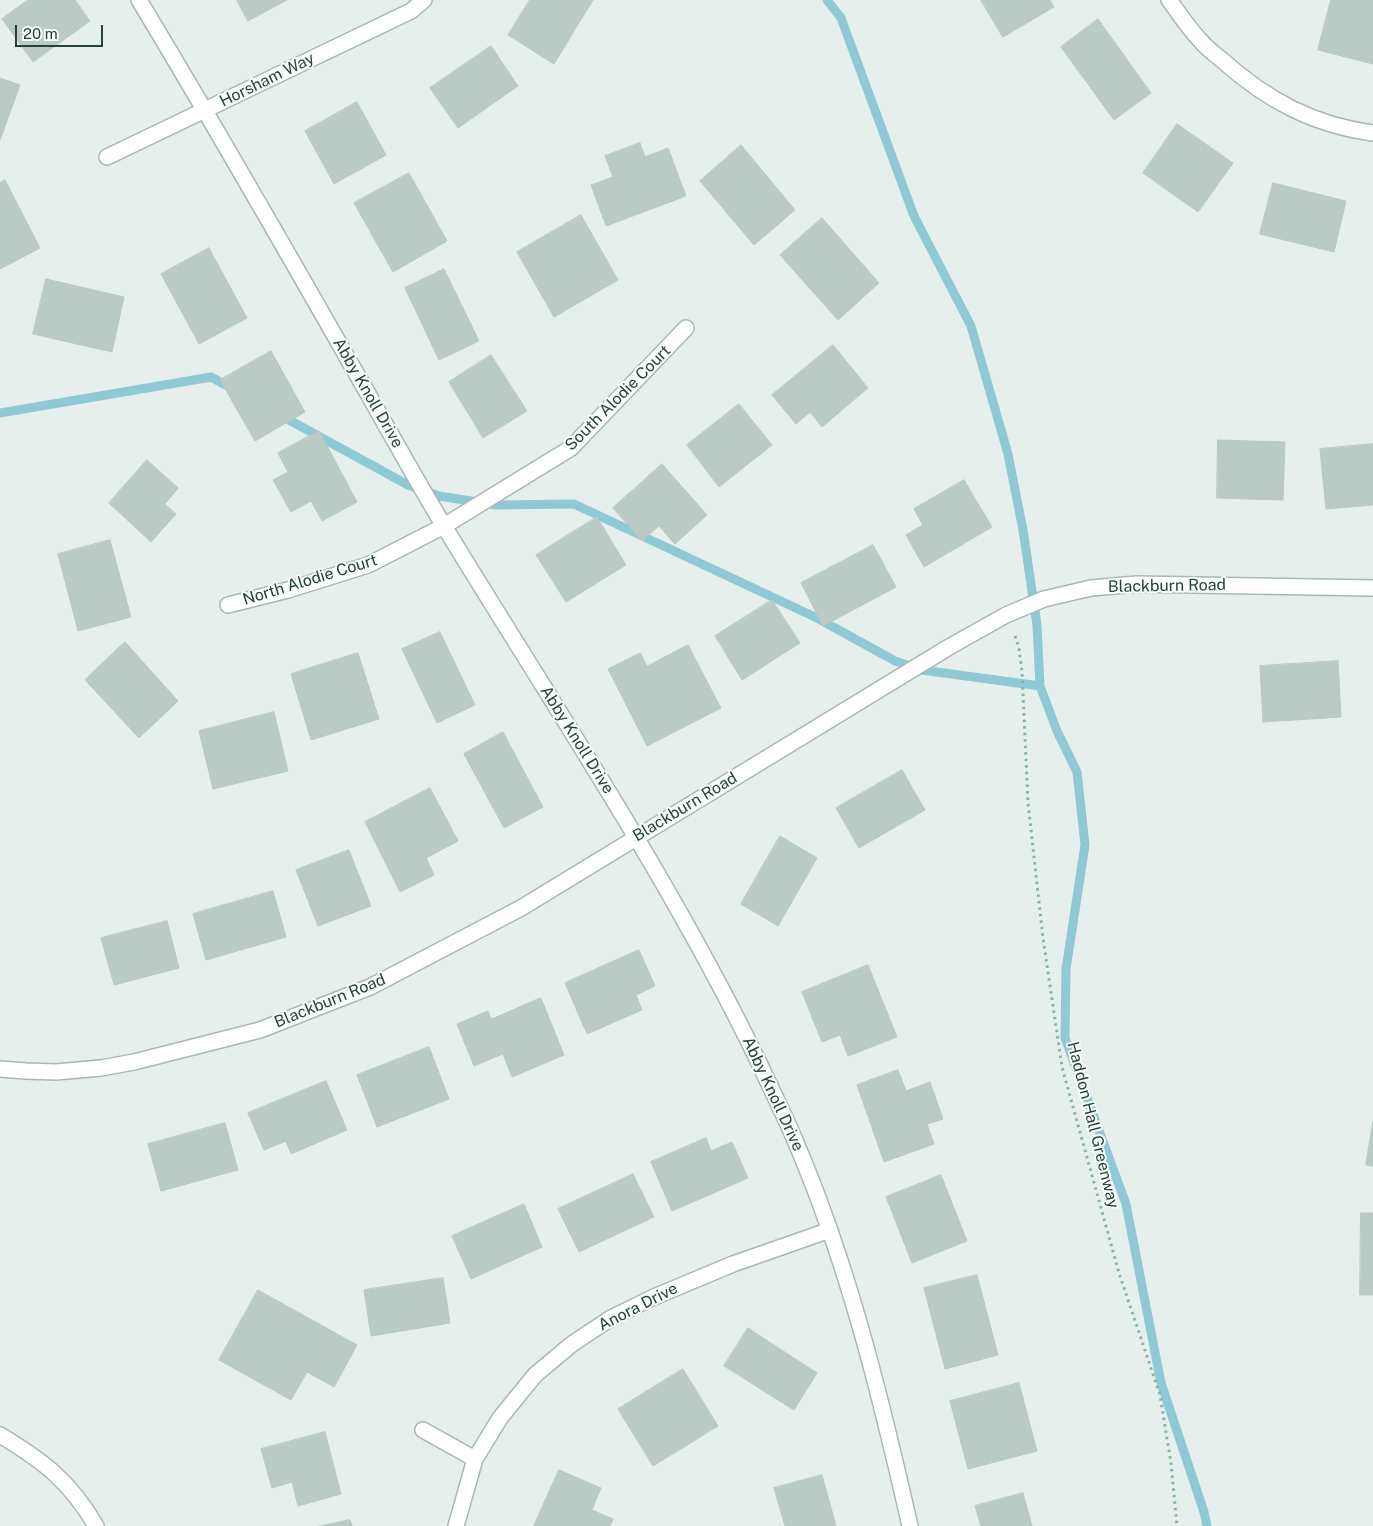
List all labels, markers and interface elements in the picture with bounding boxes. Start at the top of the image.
scale bar [18,15,105,47]
text: 20 m [23,25,58,42]
street label: Horsham Way [217,49,317,111]
street label: Abby Knoll Drive [329,335,407,451]
street label: South Alodie Court [561,341,675,455]
street label: North Alodie Court [241,550,379,610]
street label: Blackburn Road [1108,575,1226,597]
street label: Abby Knoll Drive [536,683,618,797]
street label: Blackburn Road [629,768,741,846]
street label: Blackburn Road [272,970,388,1032]
street label: Abby Knoll Drive [738,1034,808,1154]
street label: Haddon Hall Greenway [1063,1040,1123,1210]
street label: Anora Drive [595,1279,681,1335]

